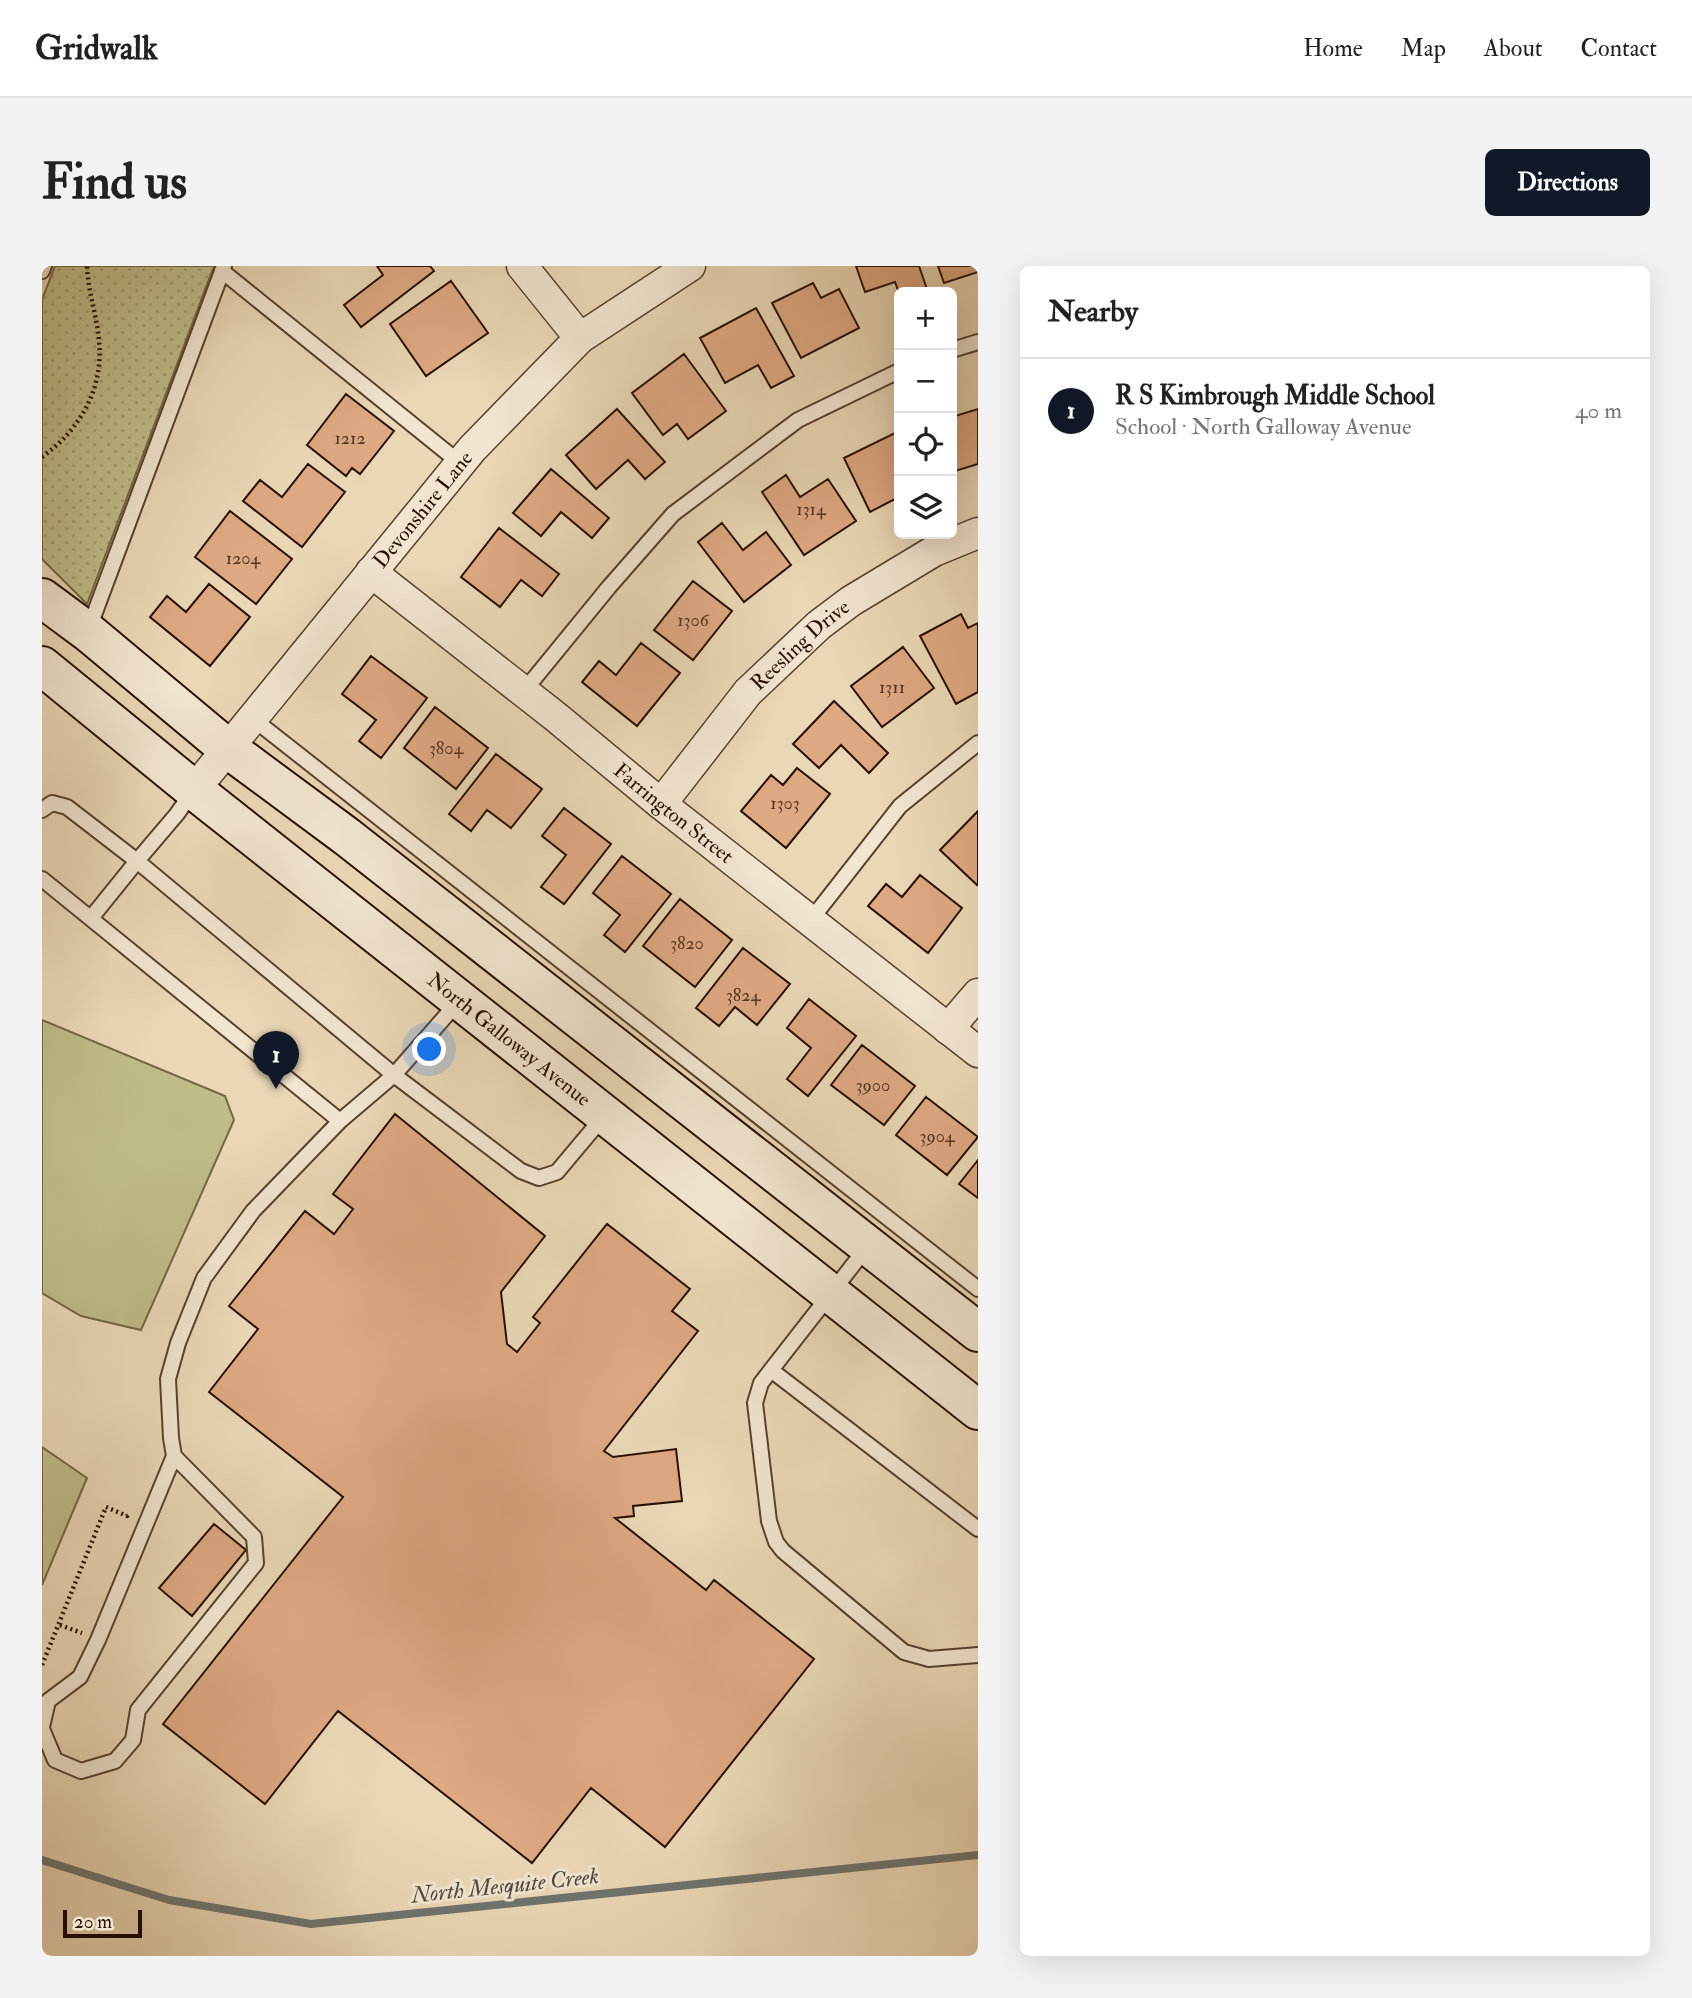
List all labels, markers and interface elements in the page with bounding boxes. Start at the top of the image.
text: Gridwalk [35,28,158,69]
text: Home [1303,33,1363,64]
text: Map [1401,33,1446,64]
text: About [1484,33,1543,64]
text: Contact [1581,33,1657,64]
button: Directions [1485,149,1650,216]
text: Find us [42,152,187,213]
map controls [894,287,957,539]
button: + [894,287,957,350]
text: Nearby [1048,293,1138,330]
button: − [894,350,957,413]
text: R S Kimbrough Middle School [1115,380,1435,412]
text: 1 [1067,396,1075,425]
text: 40 m [1575,396,1622,425]
text: School · North Galloway Avenue [1115,412,1412,441]
button: locate [894,413,957,476]
house number: 1212 [334,427,366,450]
street label: Devonshire Lane [367,445,479,574]
button: layers [894,476,957,539]
house number: 1314 [796,498,827,521]
house number: 1204 [226,547,262,570]
street label: Reesling Drive [745,594,855,697]
house number: 1306 [677,609,710,632]
house number: 1311 [879,676,905,699]
house number: 3804 [429,737,464,760]
street label: Farrington Street [608,757,739,870]
house number: 1303 [770,792,800,815]
house number: 3820 [670,932,704,955]
street label: North Galloway Avenue [422,967,596,1113]
house number: 3824 [726,984,761,1007]
pin: 1 [253,1031,299,1089]
your location [412,1032,446,1066]
house number: 3900 [856,1074,890,1097]
house number: 3904 [920,1125,956,1148]
water label: North Mesquite Creek [409,1861,600,1910]
scale bar [63,1907,142,1939]
text: 20 m [74,1910,112,1934]

